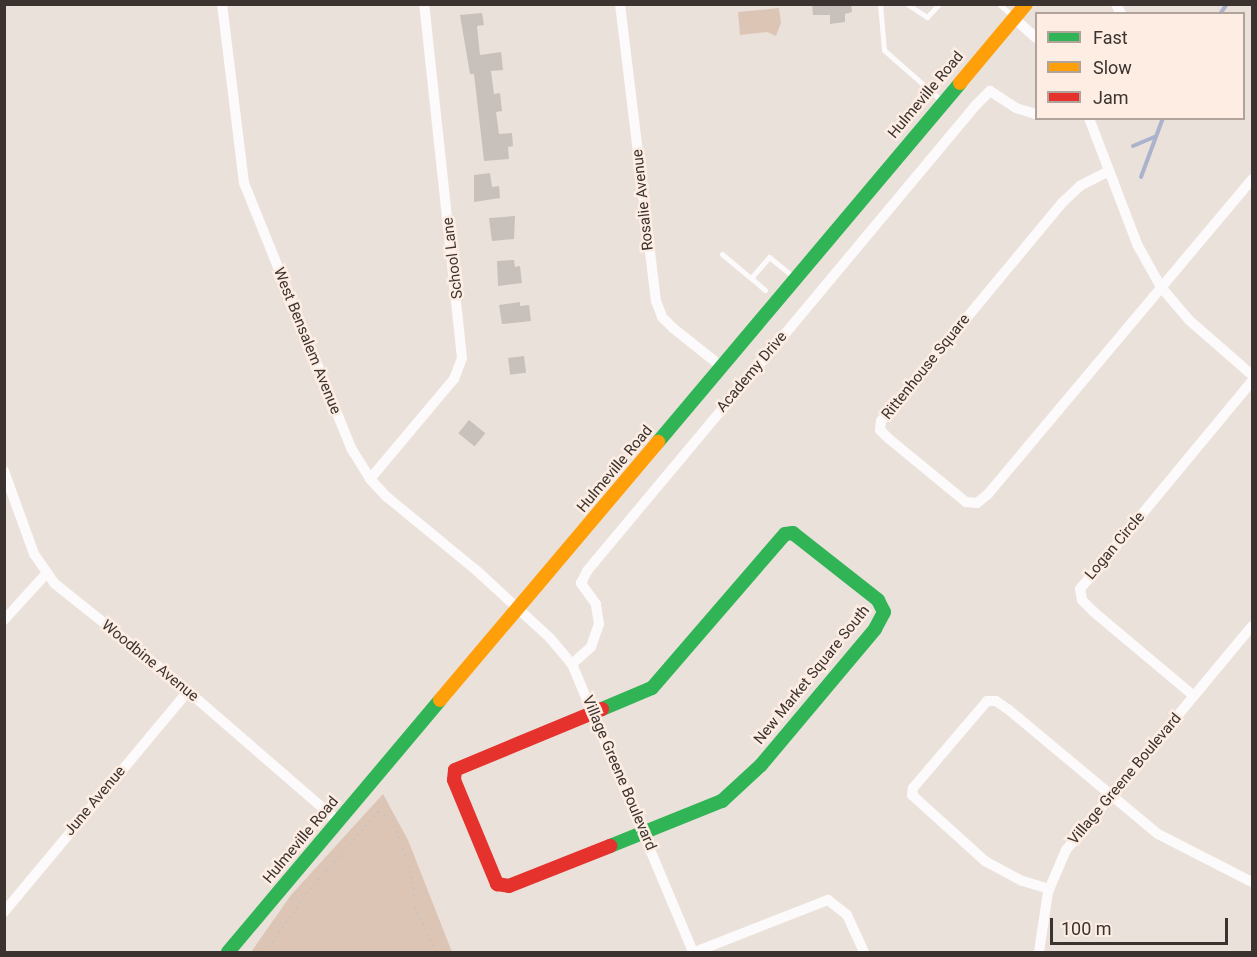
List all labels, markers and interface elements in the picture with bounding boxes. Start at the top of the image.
legend [1035,12,1245,120]
text: Fast [1093,27,1128,48]
street label: Hulmeville Road [884,48,968,142]
text: Slow [1093,57,1132,78]
text: Jam [1093,87,1129,108]
street label: Rosalie Avenue [629,148,657,252]
street label: School Lane [439,216,467,300]
street label: West Bensalem Avenue [269,265,345,417]
street label: Rittenhouse Square [878,311,974,423]
street label: Academy Drive [713,328,791,416]
street label: Hulmeville Road [573,422,657,516]
street label: Logan Circle [1081,508,1149,584]
street label: New Market Square South [750,602,874,748]
street label: Woodbine Avenue [98,616,202,706]
street label: Village Greene Boulevard [578,693,660,853]
street label: Village Greene Boulevard [1065,710,1185,848]
street label: June Avenue [61,762,129,840]
street label: Hulmeville Road [259,793,343,887]
scale bar [1053,906,1232,944]
text: 100 m [1061,918,1112,939]

